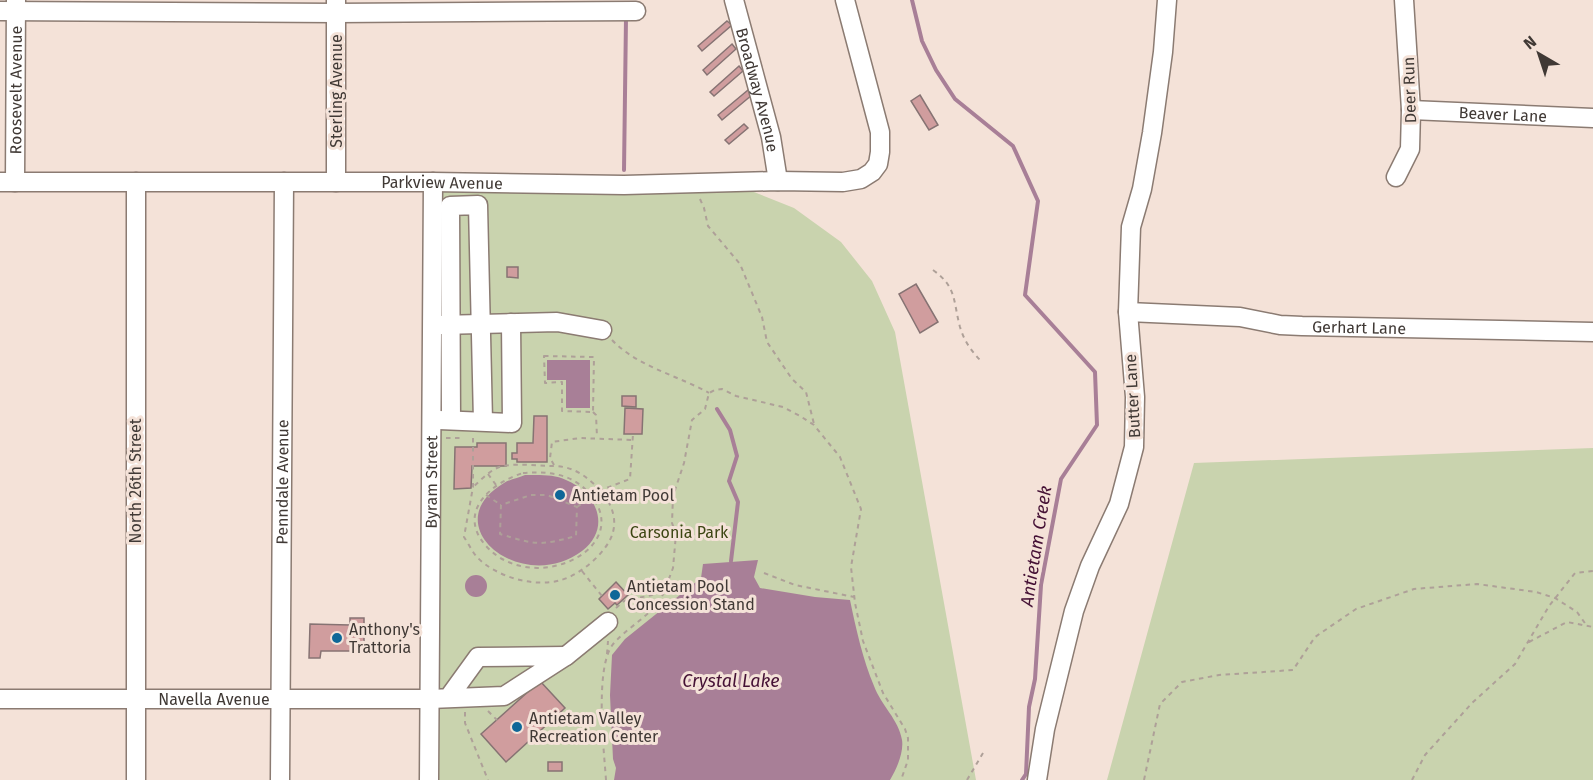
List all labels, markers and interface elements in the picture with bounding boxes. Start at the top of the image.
north arrow [1509,24,1569,84]
street label: Roosevelt Avenue [6,26,26,154]
street label: Broadway Avenue [732,26,782,153]
text: N [1520,32,1540,53]
street label: Sterling Avenue [327,34,346,148]
street label: Deer Run [1399,56,1420,124]
street label: Beaver Lane [1458,103,1547,126]
street label: Parkview Avenue [381,173,503,193]
street label: Gerhart Lane [1312,317,1406,338]
street label: Butter Lane [1121,353,1144,438]
street label: North 26th Street [126,418,145,544]
street label: Penndale Avenue [273,419,292,545]
street label: Byram Street [422,435,441,529]
water label: Antietam Creek [1015,484,1056,609]
place label: Antietam Pool [572,486,674,505]
marker: Antietam Pool [553,488,567,502]
park label: Carsonia Park [630,523,729,542]
place label: Antietam Pool Concession Stand [627,577,755,614]
marker: Antietam Pool Concession Stand [608,588,622,602]
place label: Anthony's Trattoria [349,620,420,657]
marker: Anthony's Trattoria [330,631,344,645]
water label: Crystal Lake [682,670,780,692]
street label: Navella Avenue [158,690,270,709]
place label: Antietam Valley Recreation Center [529,709,659,746]
marker: Antietam Valley Recreation Center [510,720,524,734]

